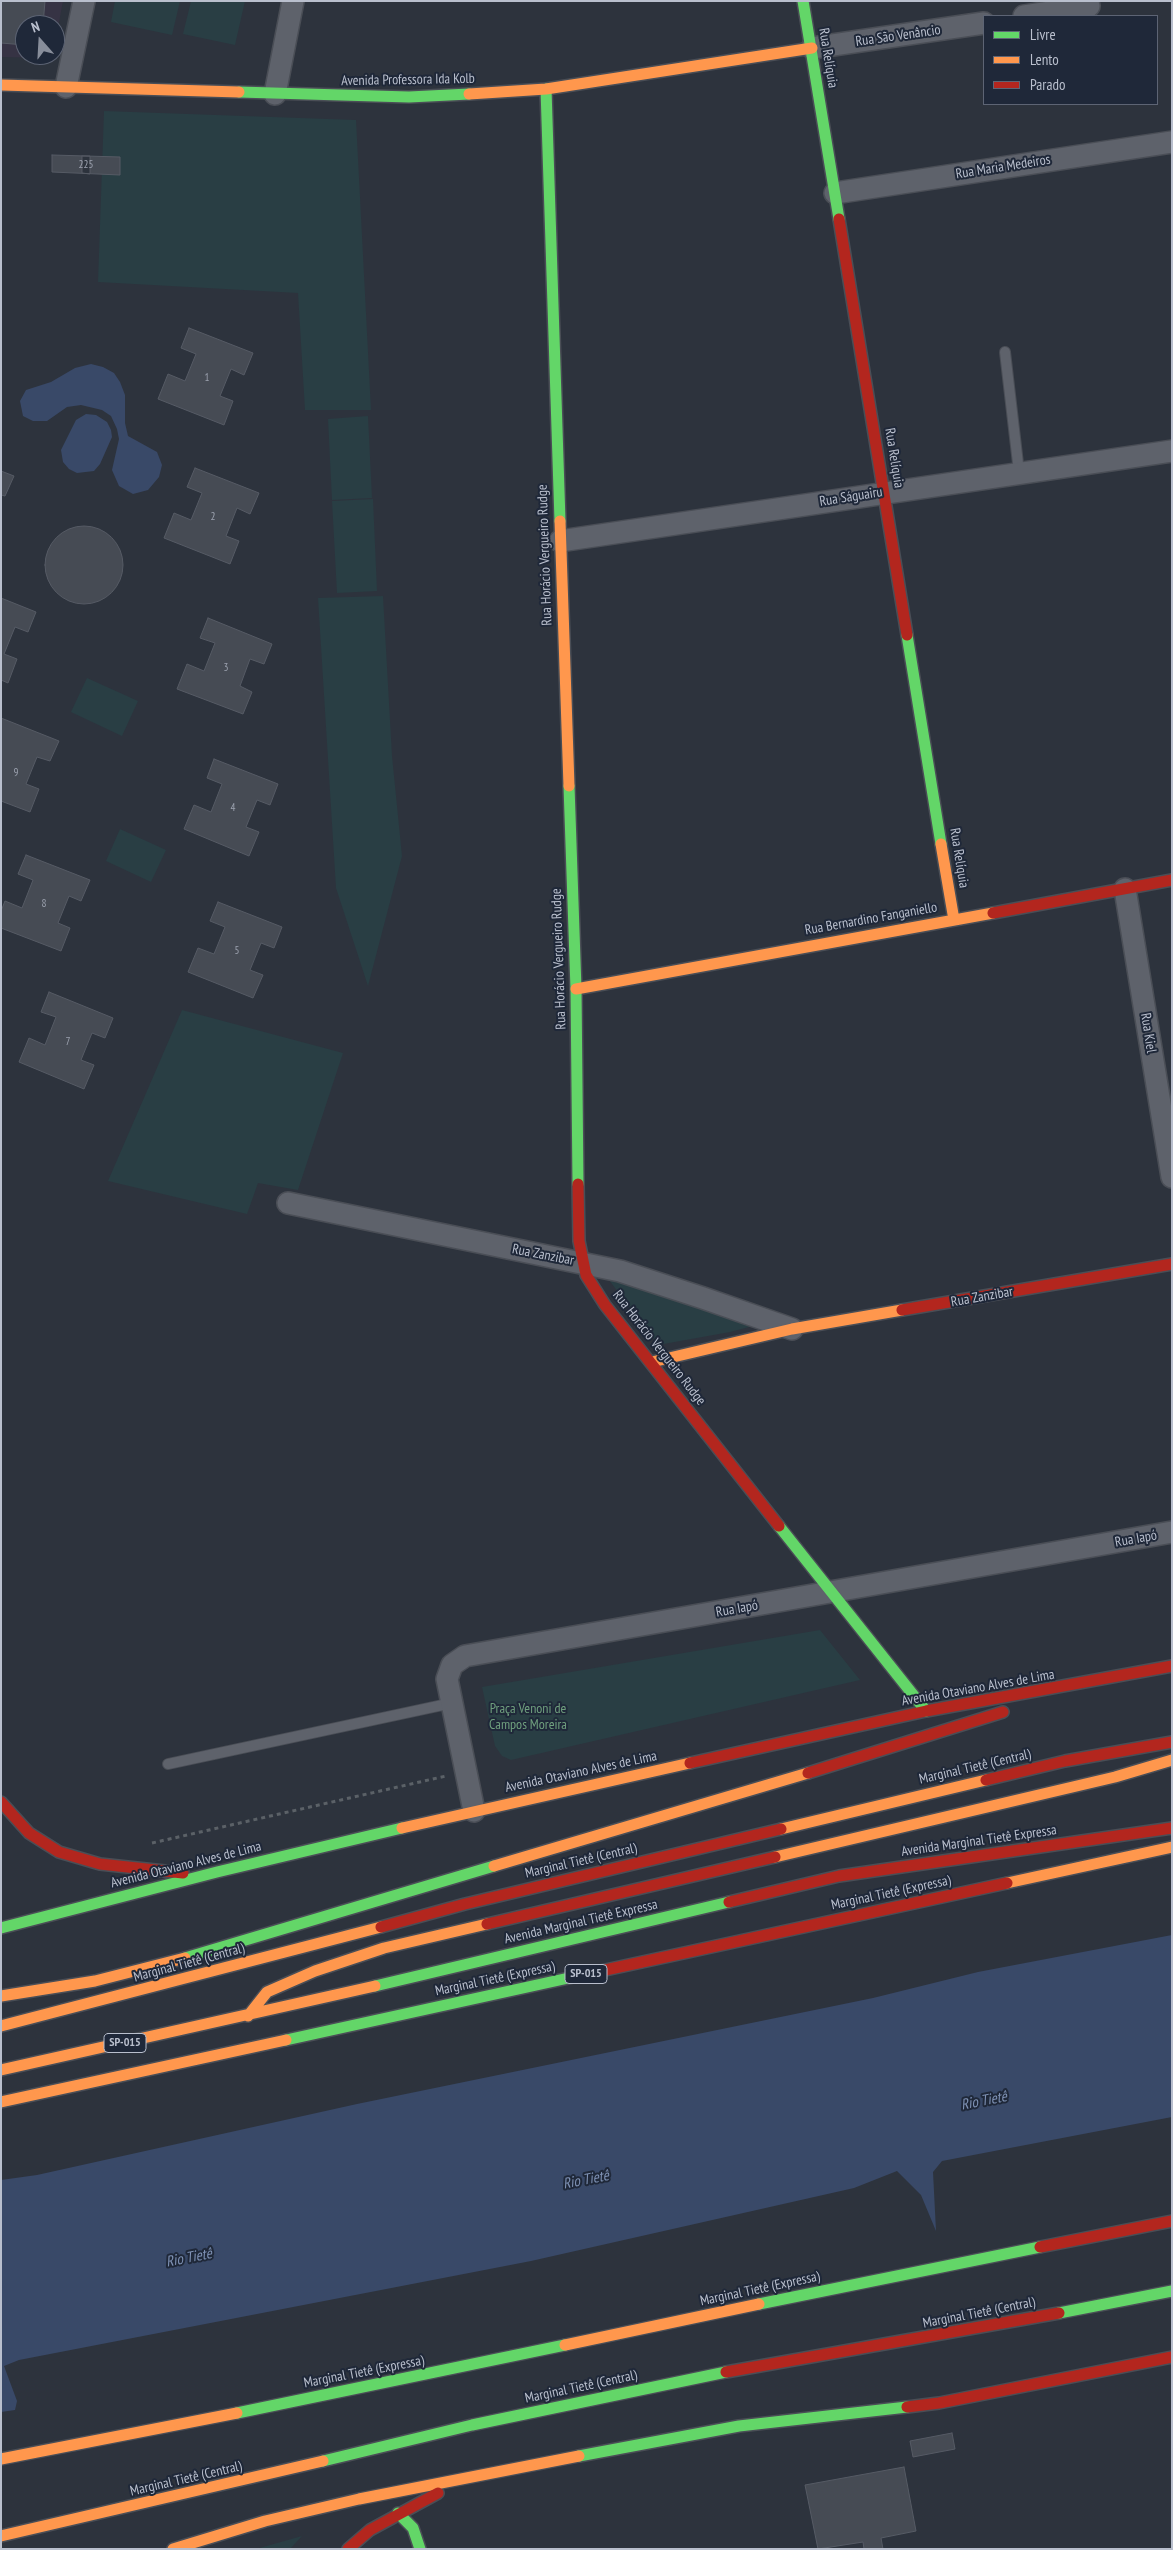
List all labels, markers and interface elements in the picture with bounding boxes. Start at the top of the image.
north arrow [15,15,65,65]
legend [983,15,1158,105]
text: N [29,17,42,37]
street label: Rua São Venâncio [854,22,942,50]
text: Livre [1030,25,1056,44]
street label: Rua Relíquia [815,27,841,89]
text: Lento [1030,50,1059,69]
street label: Avenida Professora Ida Kolb [341,70,475,90]
text: Parado [1030,75,1065,94]
street label: Rua Maria Medeiros [955,151,1051,183]
house number: 225 [79,158,93,172]
house number: 1 [205,371,209,385]
street label: Rua Relíquia [881,427,907,489]
street label: Rua Horácio Vergueiro Rudge [534,484,556,626]
street label: Rua Ságuairu [818,484,884,510]
house number: 2 [211,510,215,524]
house number: 3 [224,661,228,675]
house number: 9 [14,766,18,780]
house number: 4 [231,801,235,815]
street label: Rua Relíquia [946,827,972,889]
street label: Rua Horácio Vergueiro Rudge [548,888,570,1030]
house number: 8 [42,897,46,911]
street label: Rua Bernardino Fanganiello [803,899,939,939]
house number: 5 [235,944,239,958]
street label: Rua Kiel [1137,1012,1159,1054]
house number: 7 [66,1035,70,1049]
street label: Rua Zanzibar [511,1241,575,1269]
street label: Rua Zanzibar [950,1283,1014,1311]
street label: Rua Horácio Vergueiro Rudge [609,1287,709,1409]
street label: Rua Iapó [1114,1527,1158,1551]
street label: Rua Iapó [715,1597,759,1621]
street label: Avenida Otaviano Alves de Lima [900,1666,1056,1710]
park label: Praça Venoni de Campos Moreira [489,1701,567,1734]
street label: Marginal Tietê (Central) [918,1746,1032,1788]
street label: Avenida Otaviano Alves de Lima [504,1748,658,1796]
street label: Avenida Marginal Tietê Expressa [900,1822,1058,1860]
street label: Avenida Otaviano Alves de Lima [109,1838,263,1892]
street label: Marginal Tietê (Central) [524,1840,638,1882]
street label: Marginal Tietê (Expressa) [830,1872,952,1914]
street label: Avenida Marginal Tietê Expressa [503,1896,659,1948]
street label: Marginal Tietê (Central) [132,1940,246,1986]
street label: Marginal Tietê (Expressa) [434,1958,556,2000]
road number: SP-015 [565,1965,607,1984]
road number: SP-015 [104,2034,146,2052]
water label: Rio Tietê [959,2088,1009,2114]
water label: Rio Tietê [561,2167,611,2193]
water label: Rio Tietê [164,2245,214,2271]
street label: Marginal Tietê (Expressa) [699,2268,821,2310]
street label: Marginal Tietê (Central) [921,2294,1037,2332]
street label: Marginal Tietê (Expressa) [302,2352,426,2392]
street label: Marginal Tietê (Central) [523,2367,639,2407]
street label: Marginal Tietê (Central) [129,2458,243,2500]

